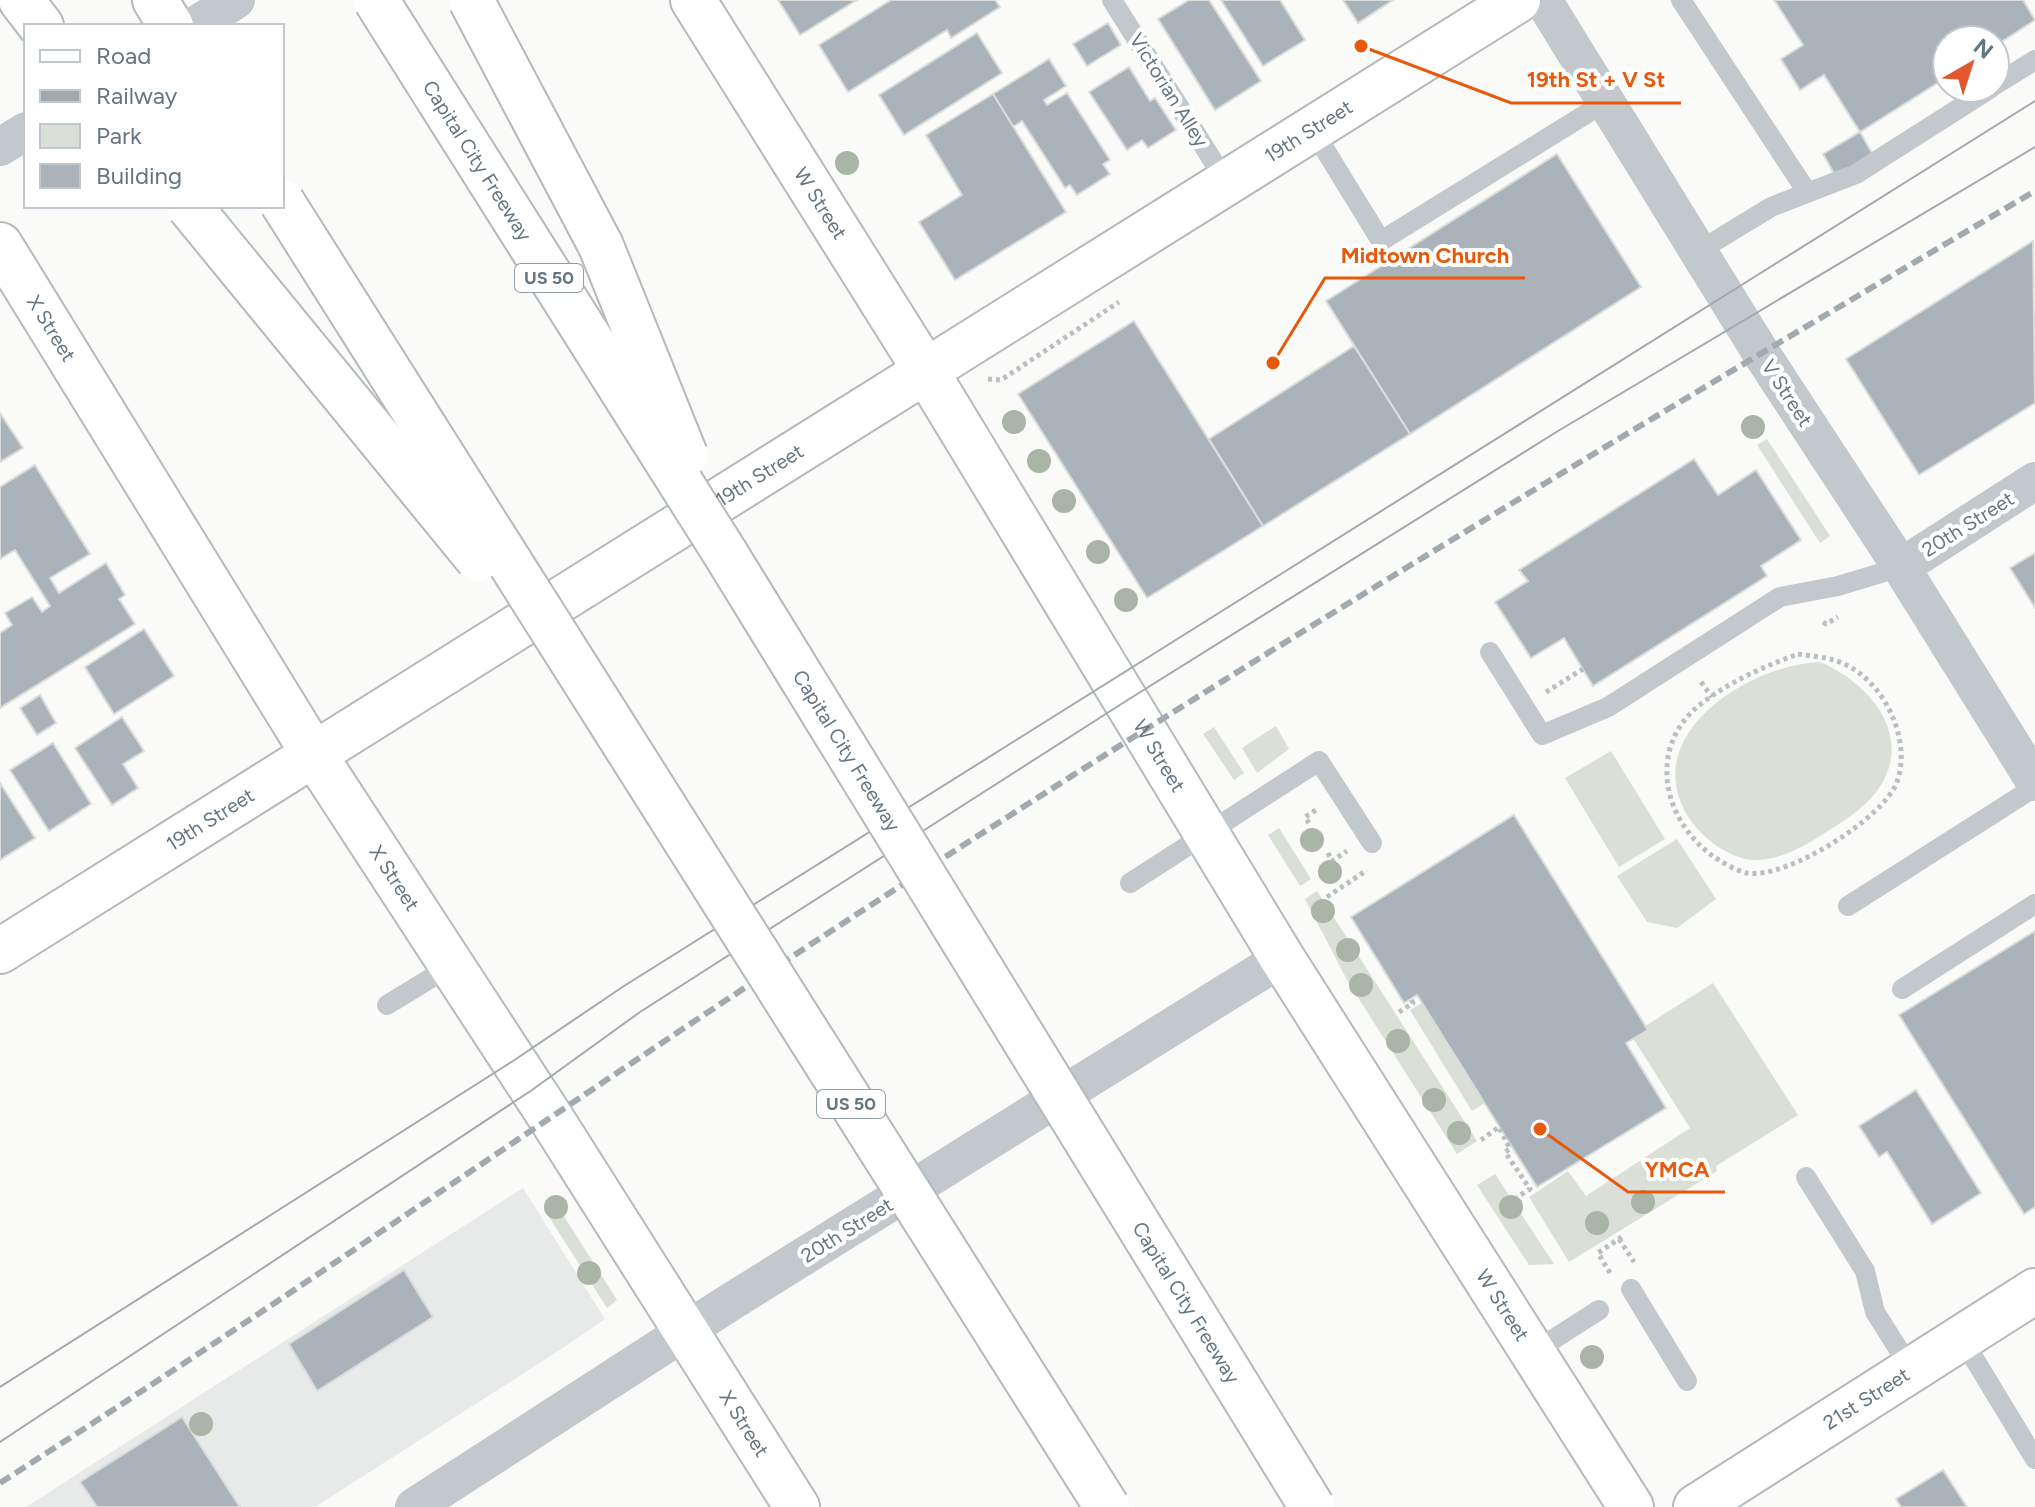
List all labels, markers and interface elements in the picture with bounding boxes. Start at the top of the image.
legend [24,24,284,208]
north arrow [1931,24,2011,104]
street label: Victorian Alley [1124,29,1214,152]
text: N [1968,33,1998,65]
text: Road [96,41,151,70]
callout: 19th St + V St [1511,57,1681,103]
text: 19th St + V St [1527,66,1665,93]
street label: Capital City Freeway [418,76,537,246]
text: Railway [96,81,178,110]
street label: 19th Street [1260,95,1357,168]
text: Park [96,121,142,150]
text: Building [96,161,182,190]
street label: W Street [789,163,852,244]
callout: Midtown Church [1325,232,1525,278]
text: Midtown Church [1341,242,1509,269]
road number: US 50 [515,264,583,292]
street label: X Street [22,291,81,366]
street label: V Street [1757,355,1817,431]
street label: 19th Street [711,439,808,512]
street label: 20th Street [1918,486,2018,562]
street label: Capital City Freeway [788,665,906,836]
street label: W Street [1128,715,1190,796]
street label: 19th Street [162,783,259,856]
street label: X Street [364,841,425,915]
road number: US 50 [817,1090,885,1118]
callout: YMCA [1628,1146,1725,1192]
text: YMCA [1645,1156,1710,1183]
street label: 20th Street [797,1192,897,1268]
street label: Capital City Freeway [1127,1217,1245,1388]
street label: W Street [1471,1265,1534,1345]
street label: 21st Street [1819,1362,1914,1435]
street label: X Street [715,1386,774,1461]

